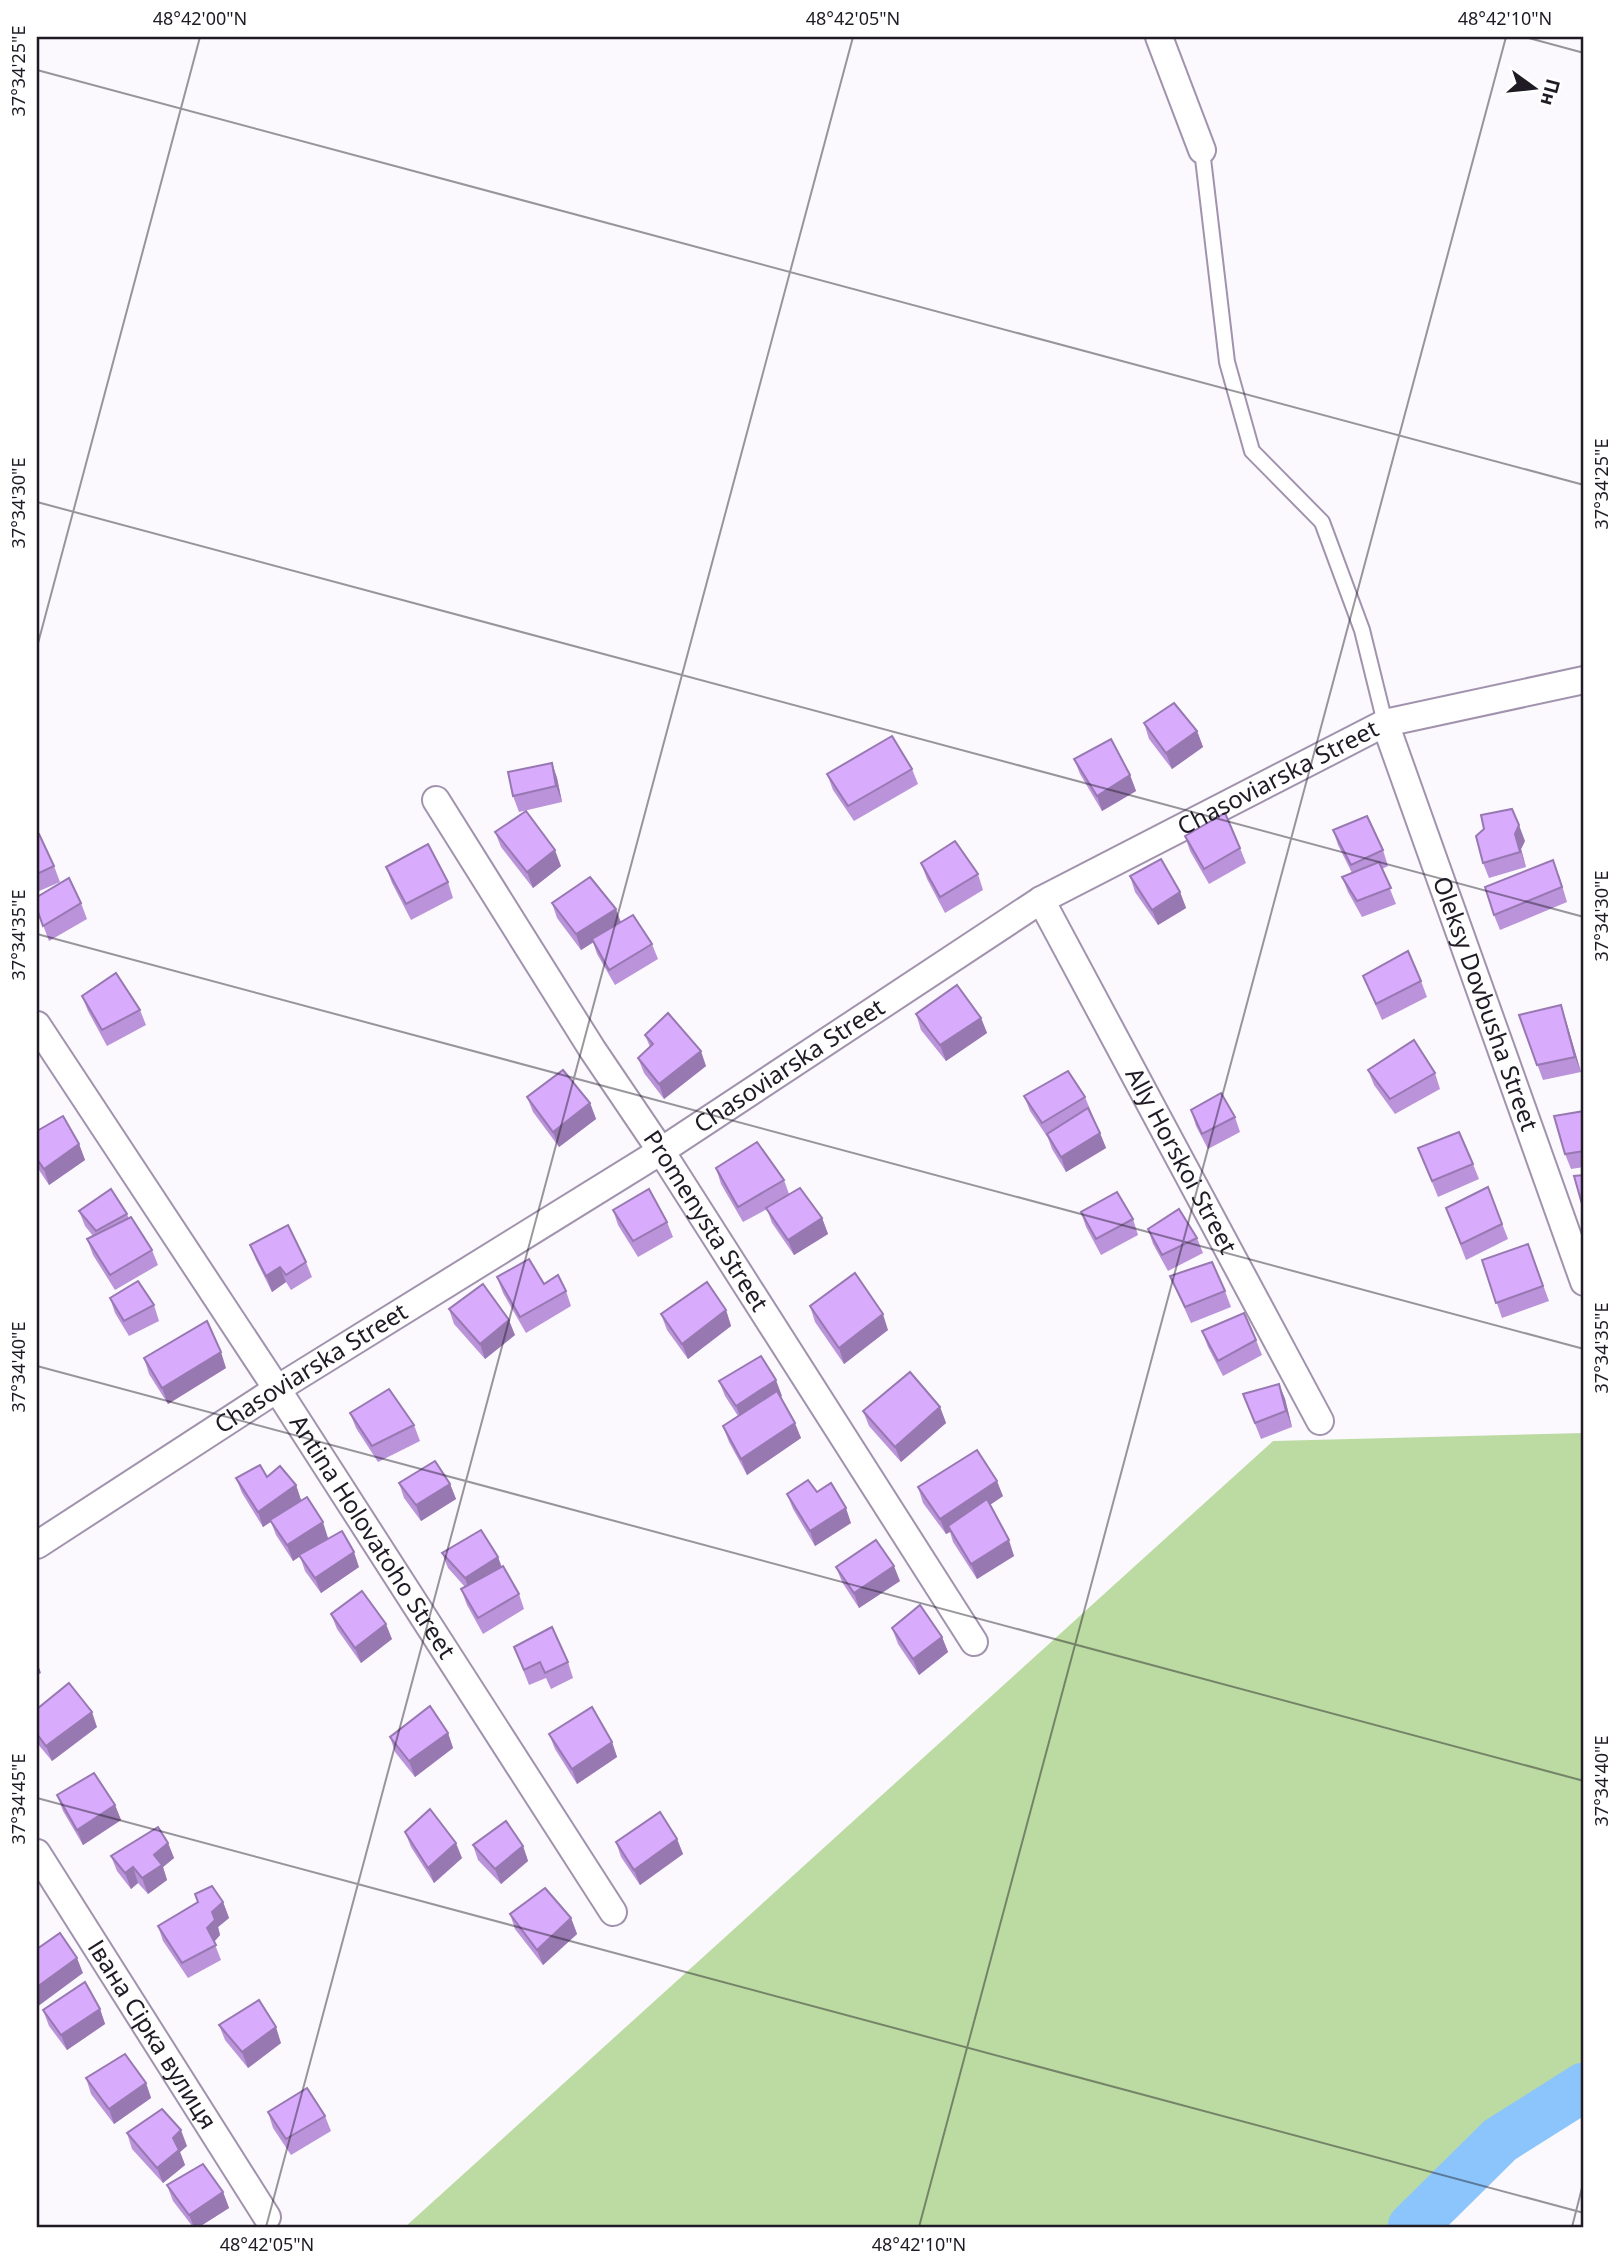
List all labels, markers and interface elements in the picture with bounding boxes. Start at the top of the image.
text: 48°42'00"N [153,6,247,30]
text: 48°42'05"N [806,6,900,30]
text: 48°42'10"N [1458,6,1552,30]
text: 37°34'25"E [6,26,30,116]
north arrow [1498,52,1568,122]
text: Пн [1534,76,1566,109]
text: 37°34'25"E [1589,439,1613,529]
text: 37°34'30"E [6,458,30,548]
street label: Chasoviarska Street [1171,711,1384,842]
text: 37°34'30"E [1589,871,1613,961]
street label: Oleksy Dovbusha Street [1426,872,1547,1135]
text: 37°34'35"E [6,890,30,980]
street label: Chasoviarska Street [687,990,891,1140]
street label: Ally Horskoi Street [1119,1061,1246,1259]
street label: Promenysta Street [637,1123,777,1317]
street label: Chasoviarska Street [207,1294,413,1440]
text: 37°34'35"E [1589,1303,1613,1393]
text: 37°34'40"E [6,1322,30,1412]
street label: Antina Holovatoho Street [283,1408,464,1665]
text: 37°34'40"E [1589,1736,1613,1826]
text: 37°34'45"E [6,1754,30,1844]
street label: Івана Сірка вулиця [81,1933,225,2135]
text: 48°42'05"N [220,2232,314,2256]
text: 48°42'10"N [872,2232,966,2256]

